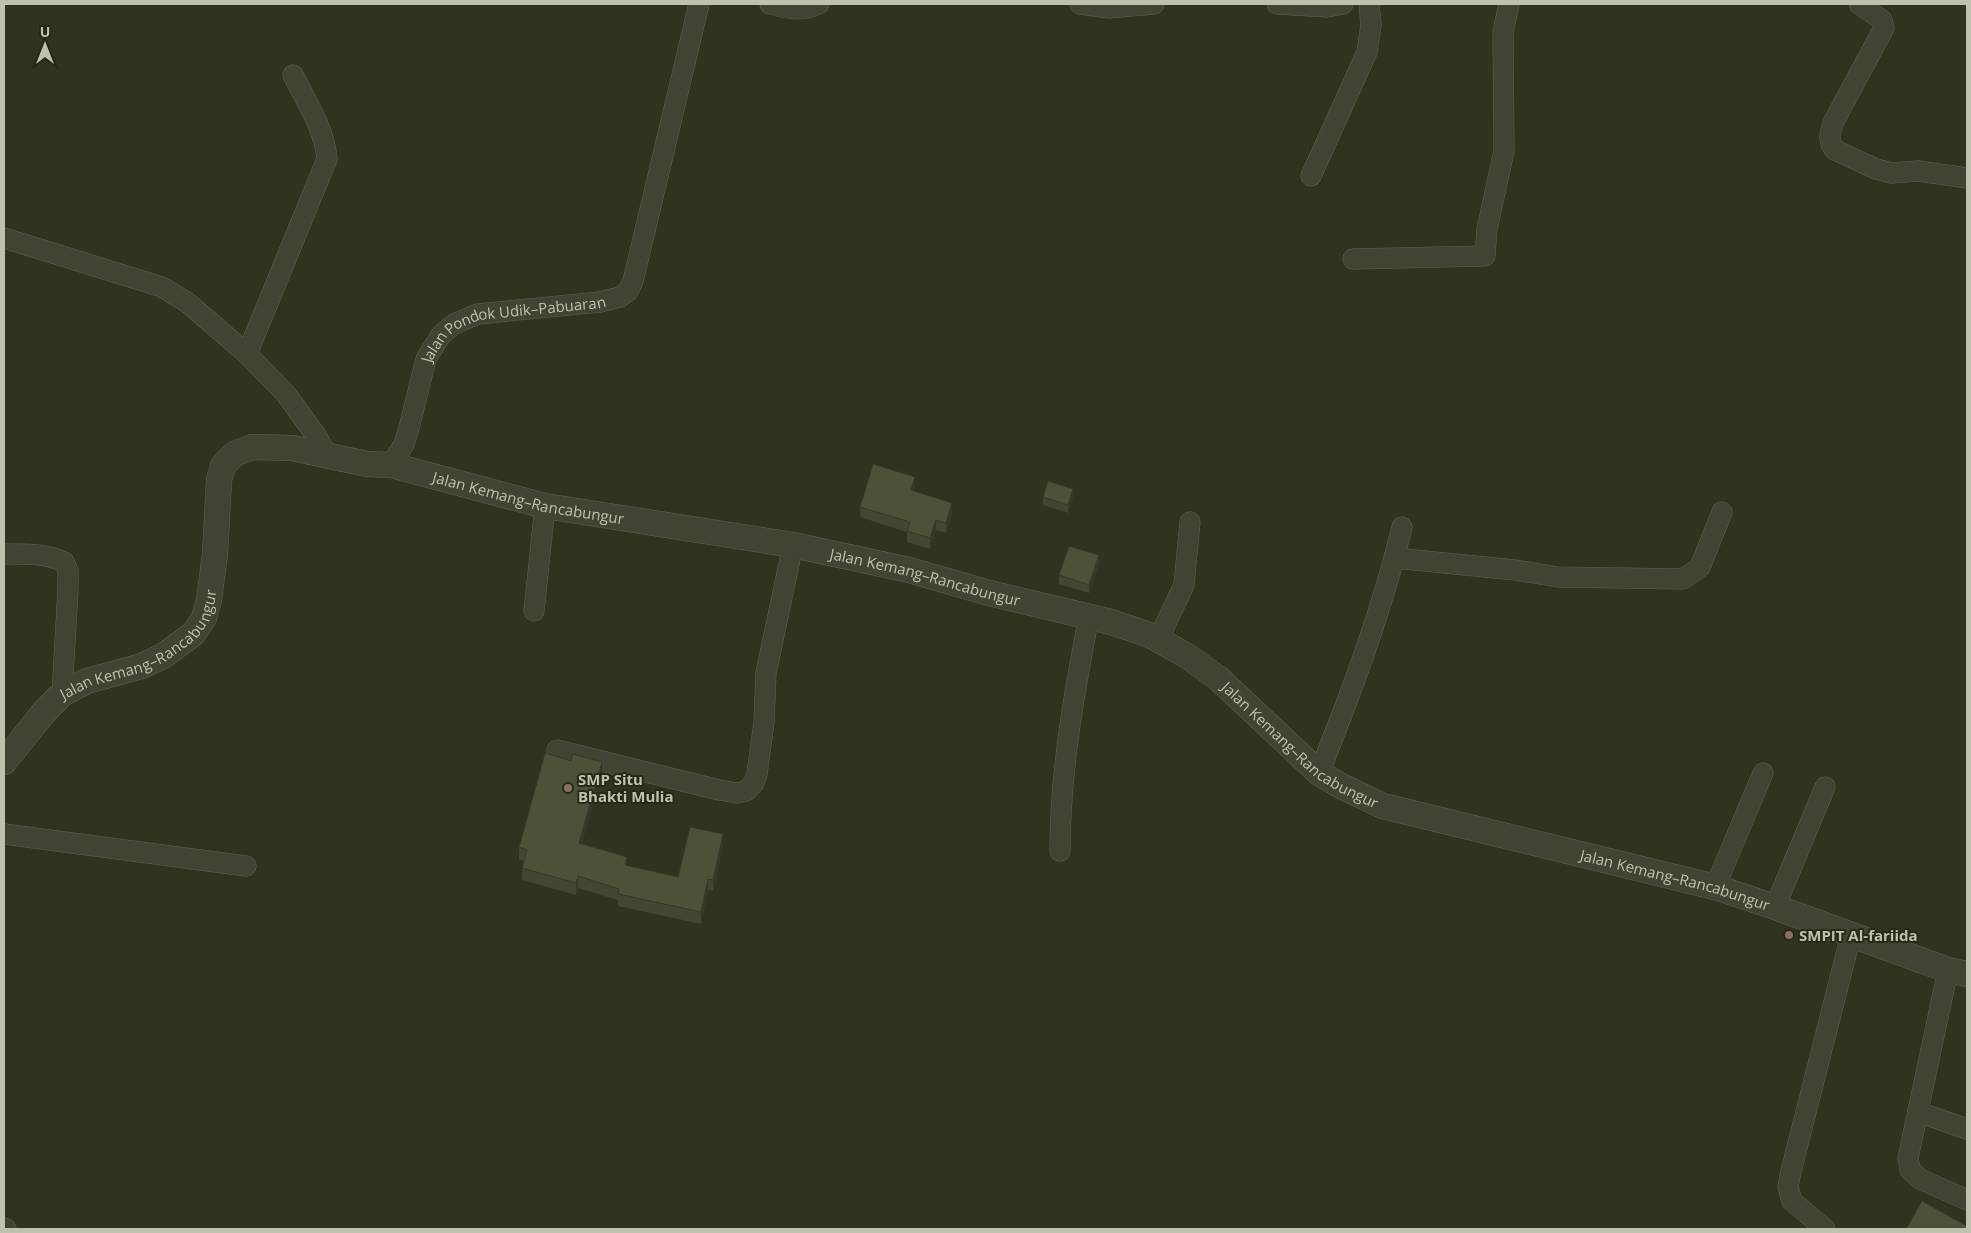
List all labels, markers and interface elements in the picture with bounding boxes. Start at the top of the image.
north arrow [20,20,70,70]
text: U [40,22,50,41]
street label: Jalan Pondok Udik–Pabuaran [415,291,608,366]
street label: Jalan Kemang–Rancabungur [429,466,626,528]
street label: Jalan Kemang–Rancabungur [826,543,1022,610]
street label: Jalan Kemang–Rancabungur [54,588,220,704]
street label: Jalan Kemang–Rancabungur [1216,676,1382,813]
place label: SMP Situ Bhakti Mulia [578,769,674,806]
marker: SMP Situ Bhakti Mulia [562,782,574,794]
street label: Jalan Kemang–Rancabungur [1576,844,1773,915]
place label: SMPIT Al-fariida [1799,925,1918,945]
marker: SMPIT Al-fariida [1783,929,1795,941]

